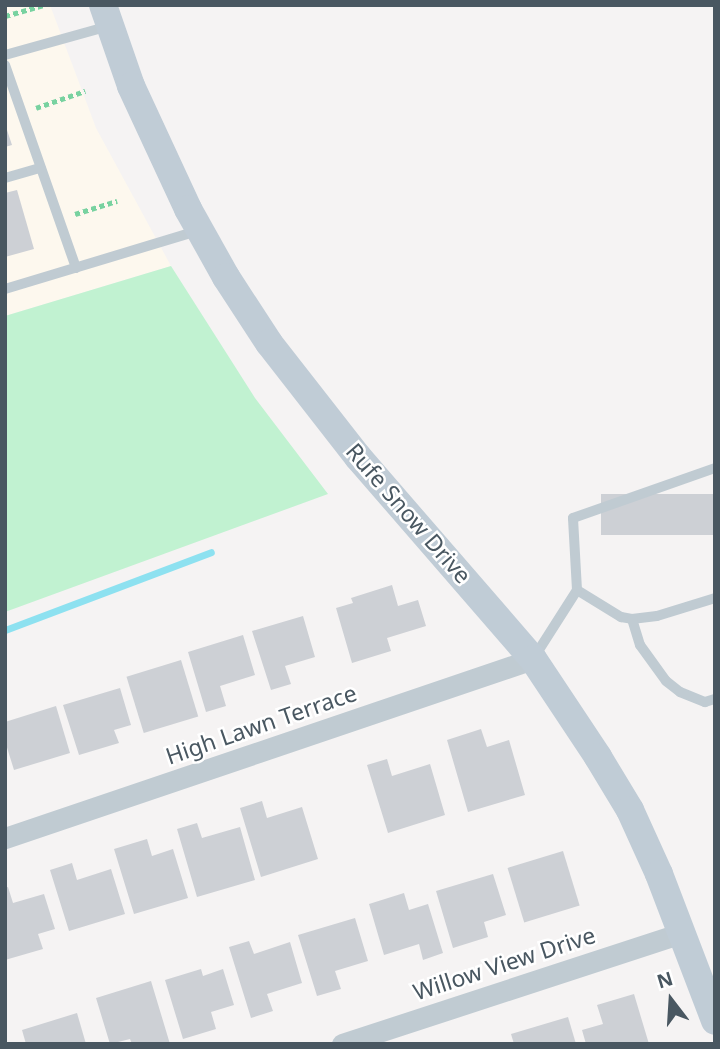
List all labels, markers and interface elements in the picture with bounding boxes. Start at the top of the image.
street label: Rufe Snow Drive [341,437,477,589]
street label: High Lawn Terrace [162,678,360,770]
street label: Willow View Drive [409,921,599,1005]
north arrow [636,965,706,1035]
text: N [654,965,676,995]

